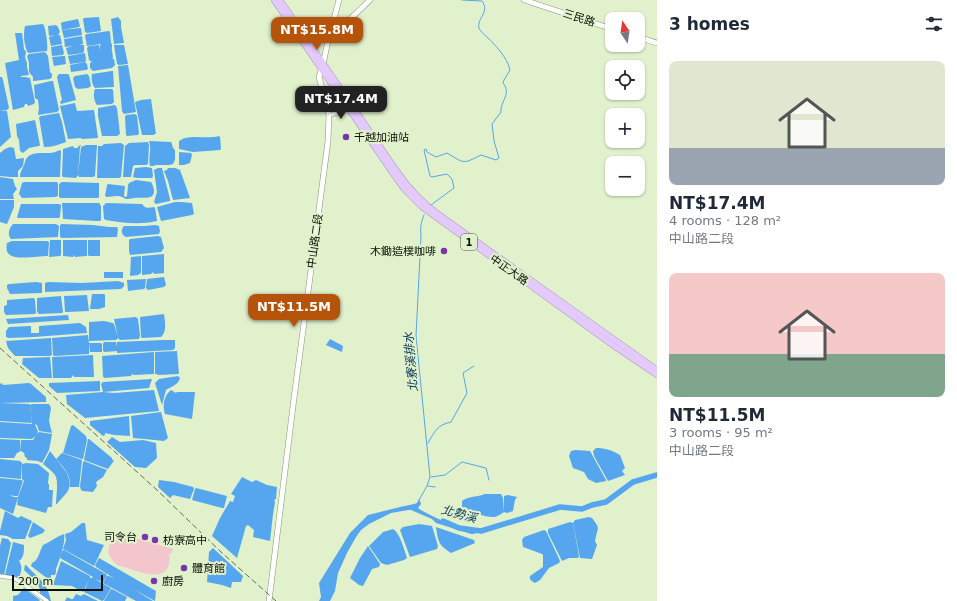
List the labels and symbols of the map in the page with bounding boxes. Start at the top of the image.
street label: 三民路 [561,7,597,29]
north arrow [605,12,645,52]
pin: NT$15.8M [276,17,358,51]
pin: NT$17.4M [300,86,382,120]
place label: 千越加油站 [354,131,409,144]
marker: 千越加油站 [341,132,351,142]
street label: 中山路二段 [305,213,325,269]
road number: 1 [461,234,477,250]
place label: 木鋤造樸咖啡 [370,245,436,258]
marker: 木鋤造樸咖啡 [439,246,449,256]
street label: 中正大路 [487,252,531,288]
pin: NT$11.5M [253,294,335,328]
water label: 北寮溪排水 [401,331,421,393]
water label: 北勢溪 [440,503,480,526]
place label: 司令台 [104,531,137,544]
marker: 司令台 [140,532,150,542]
place label: 枋寮高中 [163,534,207,547]
marker: 枋寮高中 [150,535,160,545]
place label: 體育館 [192,562,225,575]
marker: 體育館 [179,563,189,573]
scale bar [12,573,103,592]
place label: 廚房 [162,575,184,588]
marker: 廚房 [149,576,159,586]

